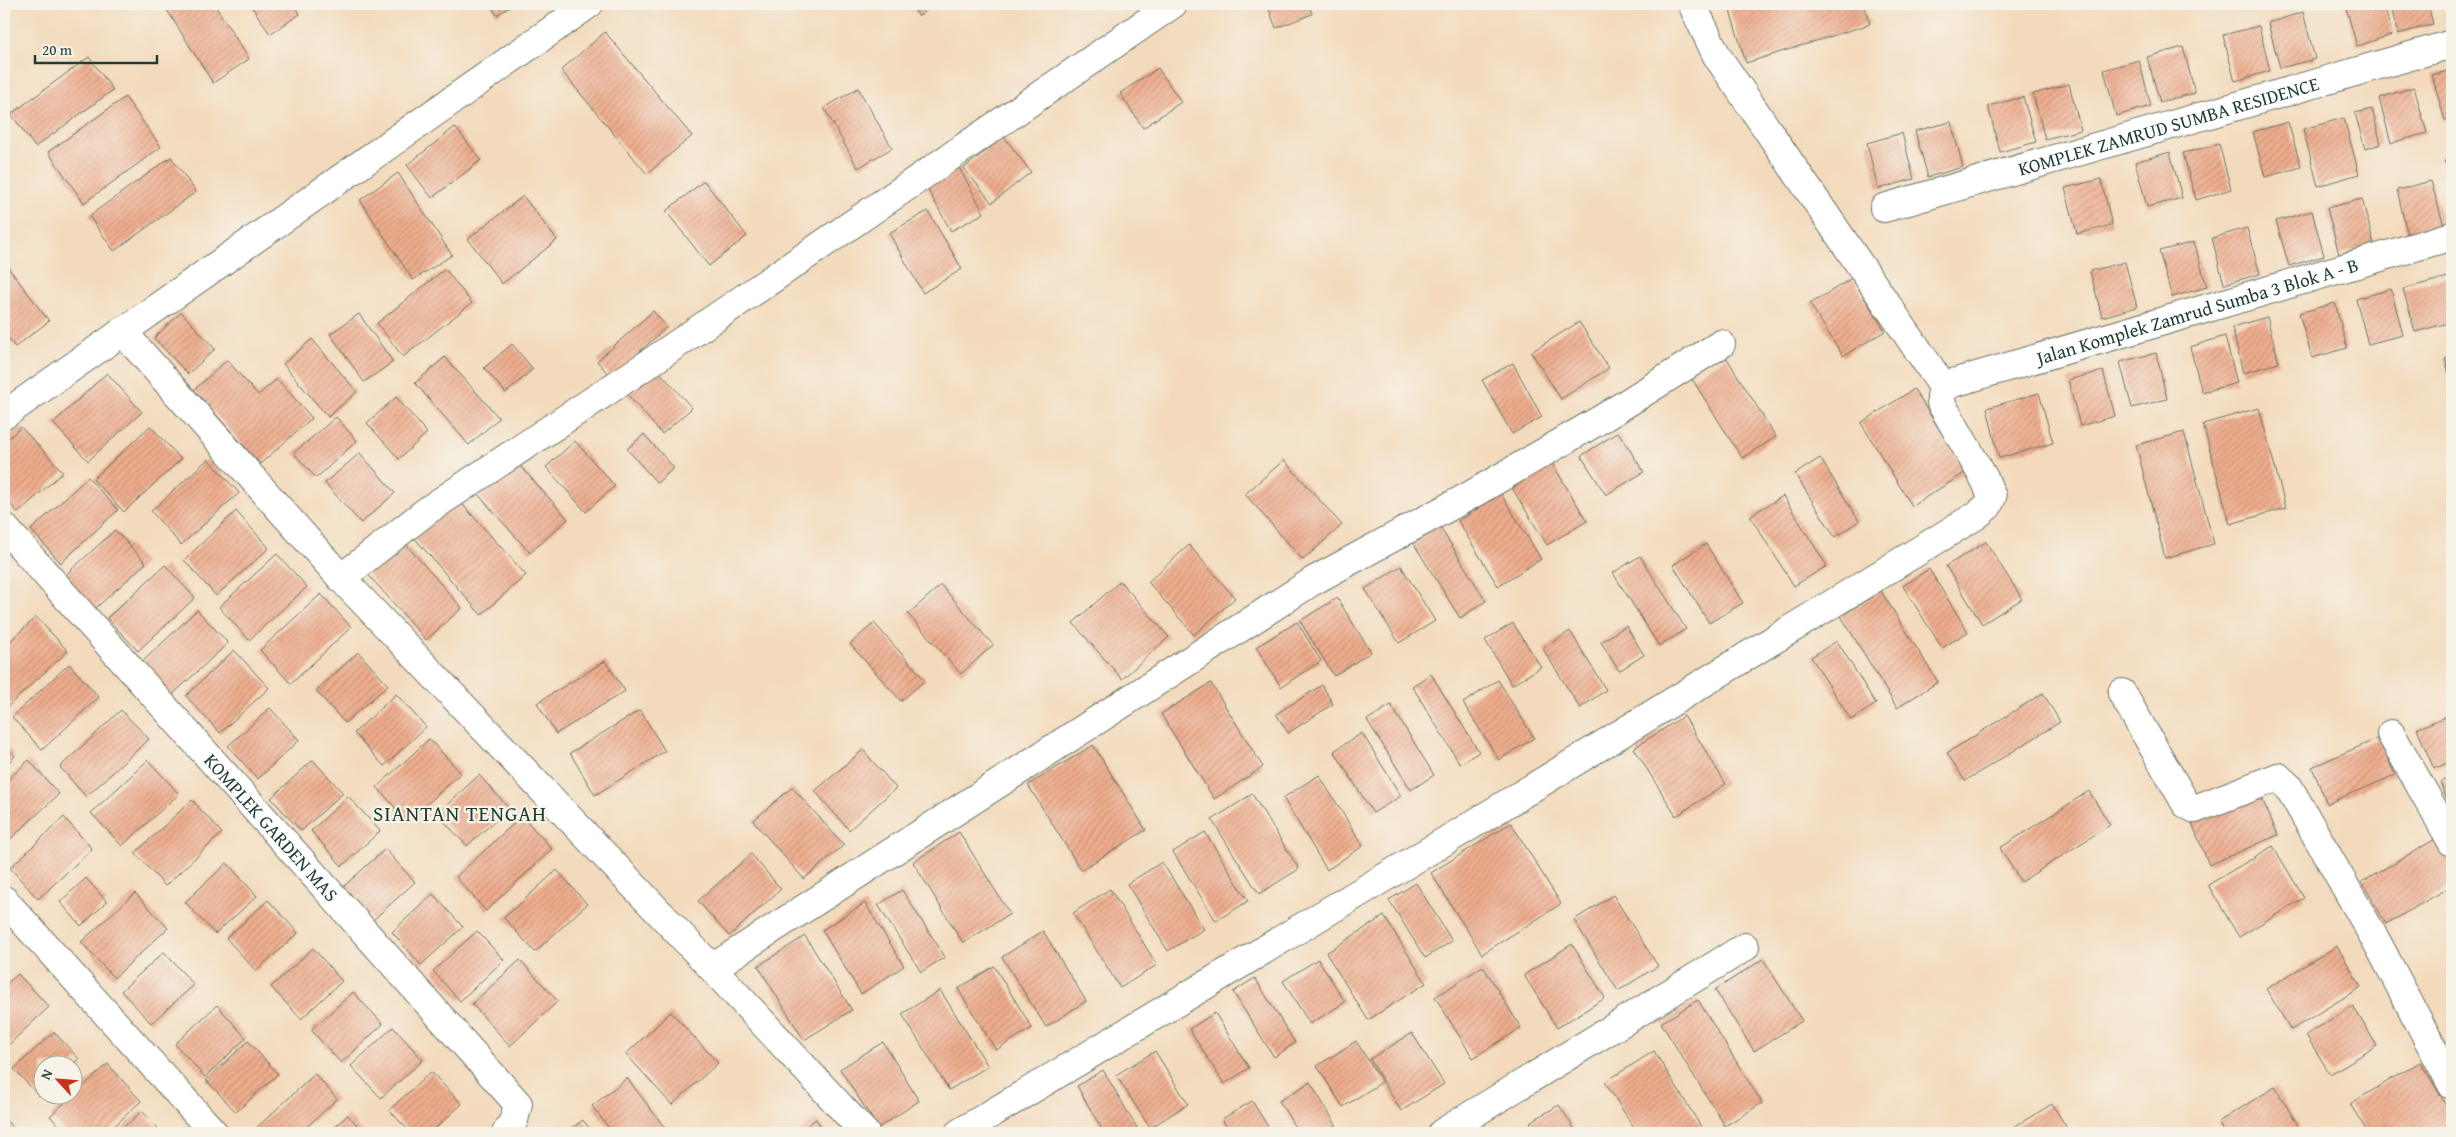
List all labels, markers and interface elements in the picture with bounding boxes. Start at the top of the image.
scale bar [35,32,158,64]
text: 20 m [42,39,73,60]
street label: KOMPLEK ZAMRUD SUMBA RESIDENCE [2015,69,2322,183]
street label: Jalan Komplek Zamrud Sumba 3 Blok A - B [2031,250,2362,372]
street label: KOMPLEK GARDEN MAS [198,747,345,908]
district label: SIANTAN TENGAH [373,798,547,829]
north arrow [32,1054,82,1104]
text: N [35,1065,58,1083]

